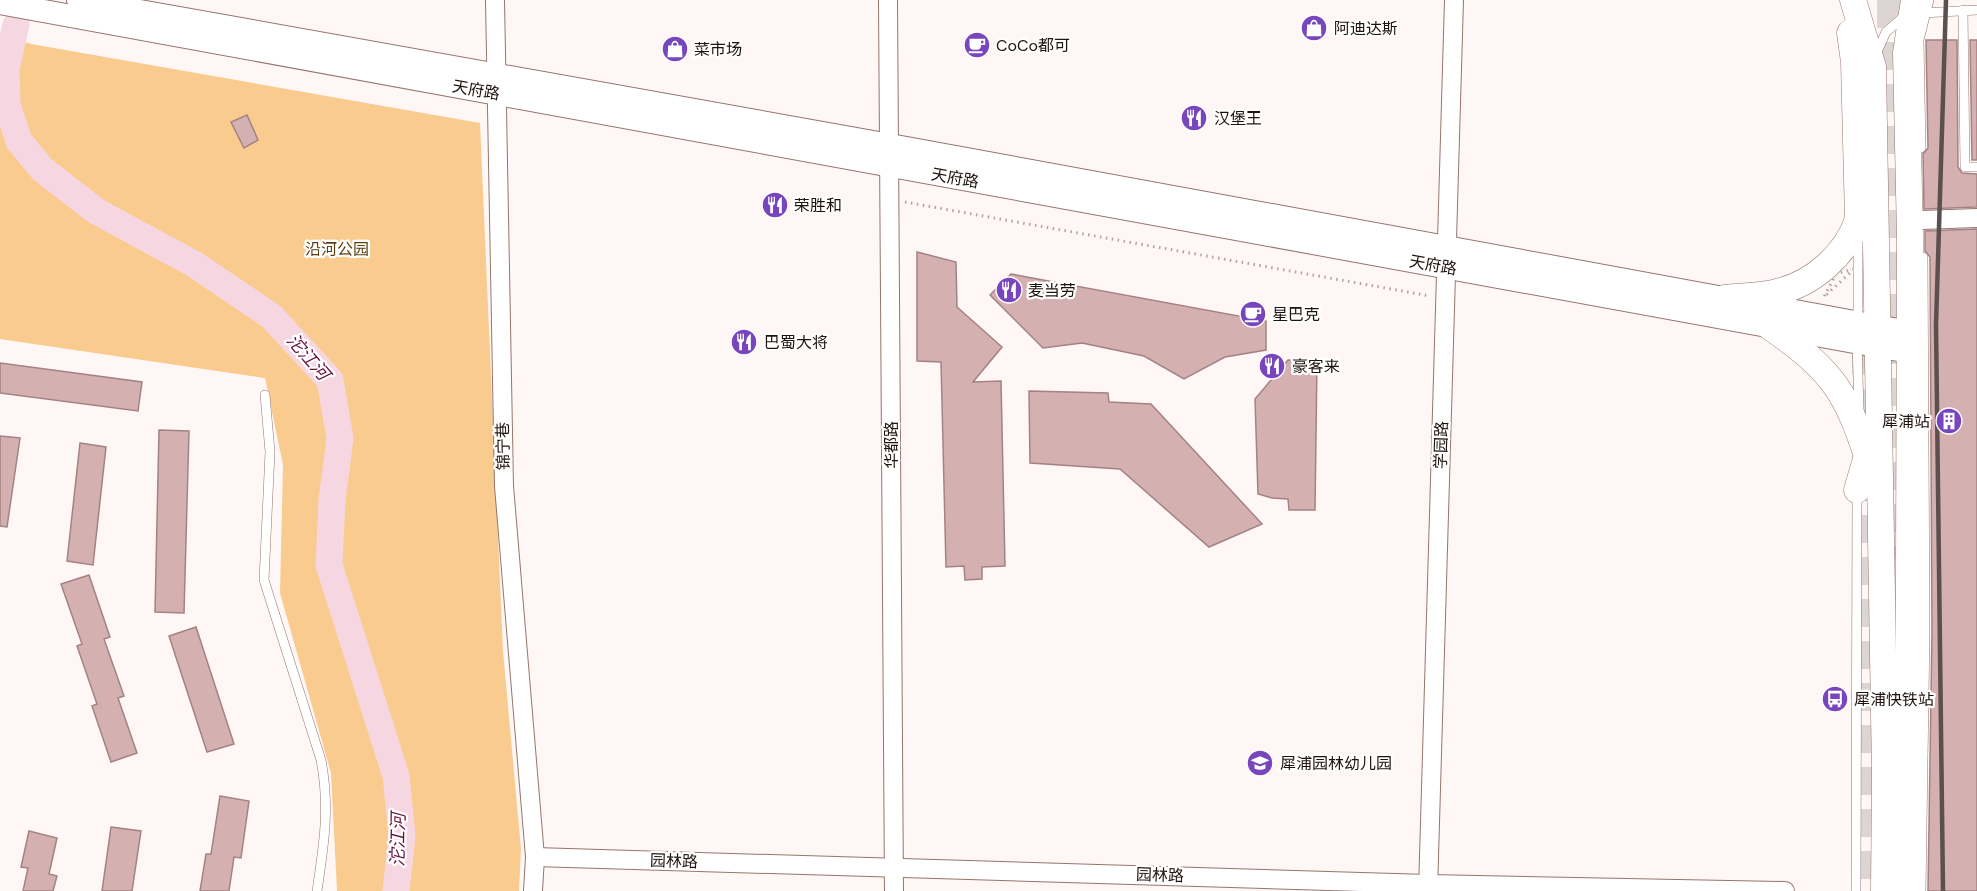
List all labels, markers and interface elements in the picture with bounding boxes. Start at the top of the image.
shop icon: 阿迪达斯 [1299,13,1329,43]
place label: 阿迪达斯 [1334,18,1398,39]
cafe icon: CoCo都可 [962,30,992,60]
shop icon: 菜市场 [660,34,690,64]
place label: CoCo都可 [996,35,1070,56]
place label: 菜市场 [694,39,742,60]
street label: 天府路 [451,75,501,105]
restaurant icon: 汉堡王 [1179,103,1209,133]
place label: 汉堡王 [1214,108,1262,129]
street label: 天府路 [930,163,980,193]
restaurant icon: 荣胜和 [760,190,790,220]
place label: 荣胜和 [794,195,842,216]
park label: 沿河公园 [305,239,369,260]
street label: 天府路 [1408,250,1458,280]
restaurant icon: 麦当劳 [994,275,1024,305]
place label: 麦当劳 [1028,280,1076,301]
cafe icon: 星巴克 [1238,299,1268,329]
place label: 星巴克 [1272,304,1320,325]
restaurant icon: 巴蜀大将 [729,327,759,357]
water label: 沱江河 [281,329,337,388]
place label: 巴蜀大将 [764,332,828,353]
restaurant icon: 豪客来 [1257,351,1287,381]
place label: 豪客来 [1292,356,1340,377]
building icon: 犀浦站 [1934,406,1964,436]
place label: 犀浦站 [1882,411,1930,432]
street label: 华都路 [881,421,902,469]
street label: 学园路 [1430,421,1452,469]
street label: 锦宁巷 [492,422,514,470]
bus stop icon: 犀浦快铁站 [1820,684,1850,714]
place label: 犀浦快铁站 [1854,689,1934,710]
school or university icon: 犀浦园林幼儿园 [1245,748,1275,778]
place label: 犀浦园林幼儿园 [1280,753,1392,774]
water label: 沱江河 [386,810,411,867]
street label: 园林路 [650,850,698,872]
street label: 园林路 [1136,864,1184,886]

